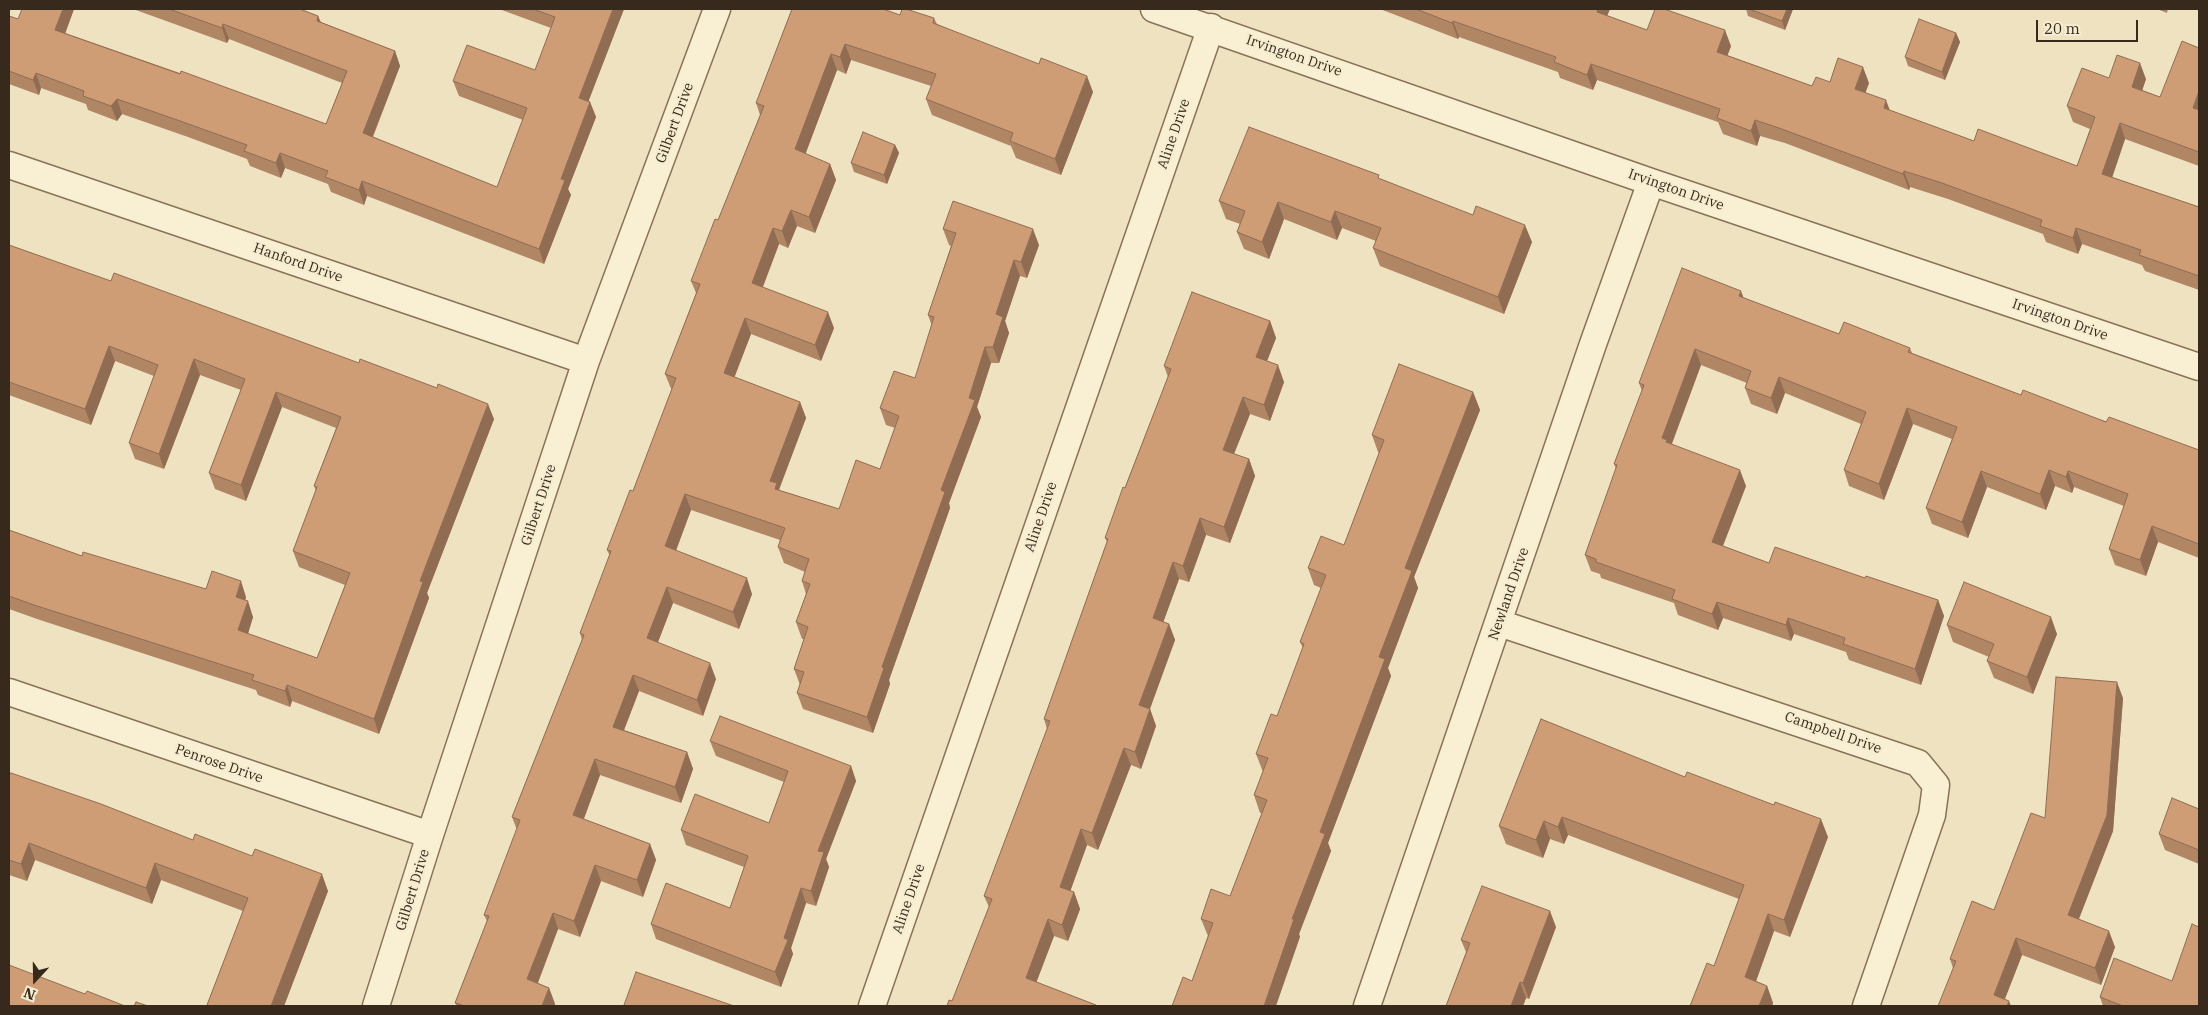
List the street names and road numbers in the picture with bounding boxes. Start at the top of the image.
street label: Irvington Drive [1244,32,1344,80]
street label: Gilbert Drive [653,80,697,166]
street label: Aline Drive [1154,97,1194,171]
street label: Irvington Drive [1626,166,1726,214]
street label: Hanford Drive [251,240,345,286]
street label: Irvington Drive [2010,296,2110,344]
street label: Gilbert Drive [518,462,560,548]
street label: Aline Drive [1021,480,1061,554]
street label: Newland Drive [1485,545,1533,643]
street label: Campbell Drive [1782,709,1884,757]
street label: Penrose Drive [173,741,265,787]
street label: Gilbert Drive [393,847,433,933]
street label: Aline Drive [889,862,929,936]

